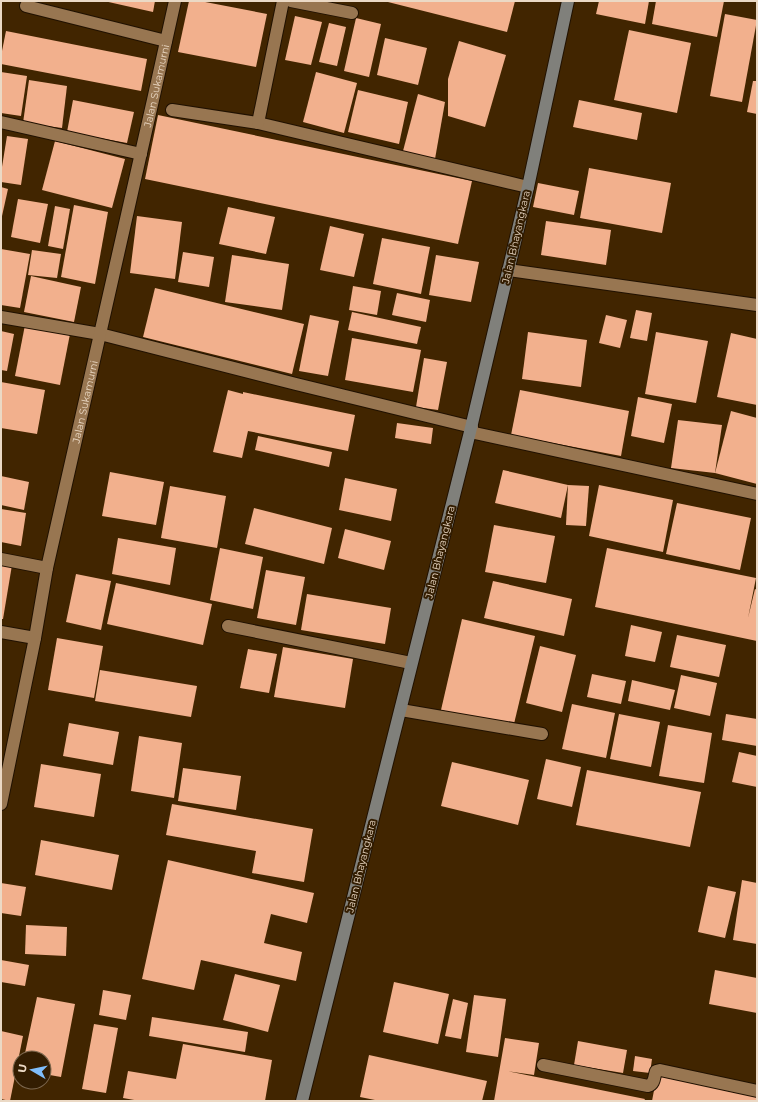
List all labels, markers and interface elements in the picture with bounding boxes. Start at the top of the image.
street label: Jalan Sukamurni [140,43,172,129]
street label: Jalan Bhayangkara [499,189,533,286]
street label: Jalan Sukamurni [69,359,100,445]
street label: Jalan Bhayangkara [422,504,458,601]
street label: Jalan Bhayangkara [343,818,379,915]
north arrow [12,1050,52,1090]
text: U [15,1063,30,1074]

